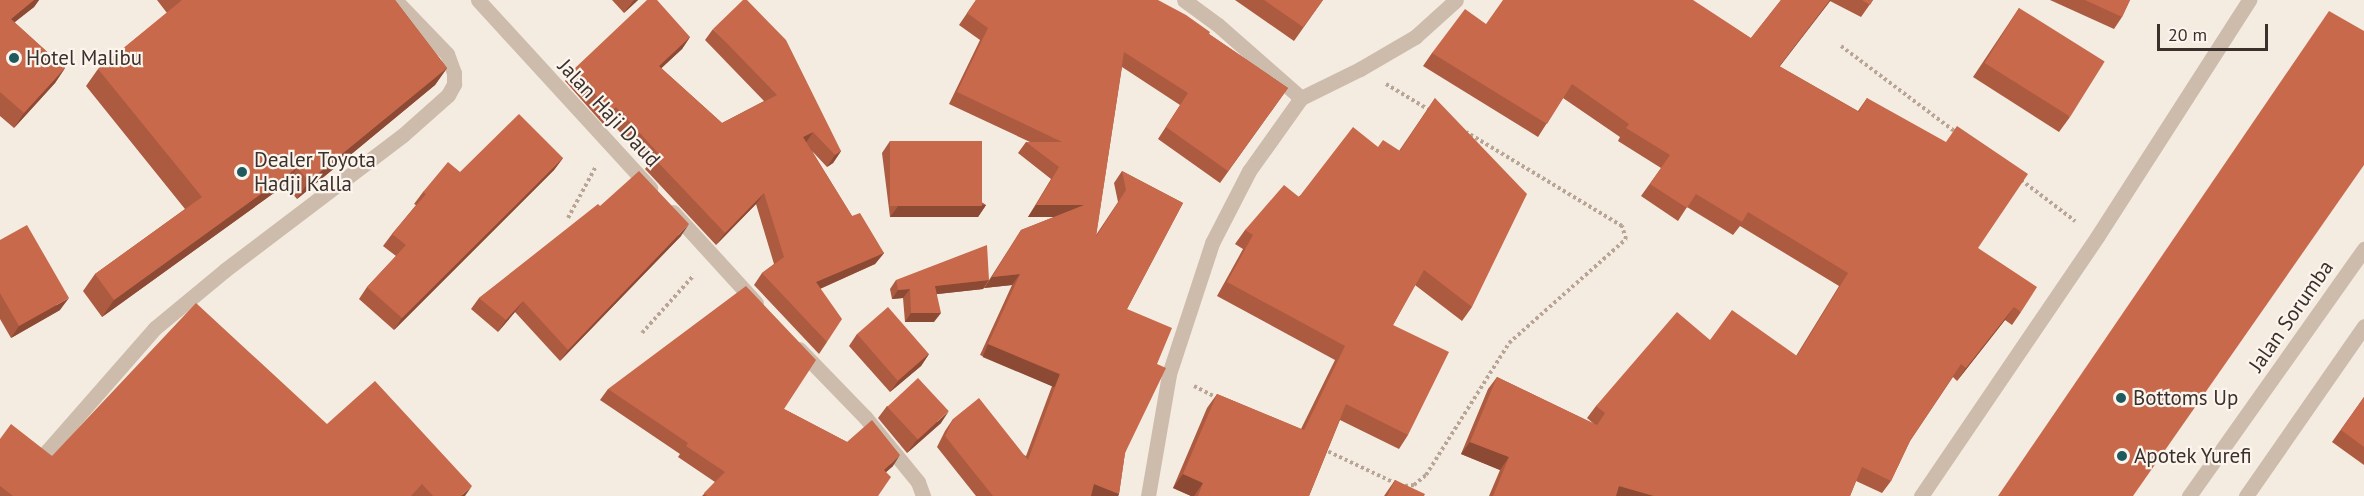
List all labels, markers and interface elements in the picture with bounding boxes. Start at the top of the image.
scale bar [2160,12,2271,50]
text: 20 m [2168,23,2207,46]
place label: Hotel Malibu [26,45,142,71]
marker: Hotel Malibu [7,51,21,65]
street label: Jalan Haji Daud [553,54,665,172]
place label: Dealer Toyota Hadji Kalla [254,147,377,197]
marker: Dealer Toyota Hadji Kalla [235,165,249,179]
street label: Jalan Sorumba [2243,256,2339,376]
place label: Bottoms Up [2133,385,2238,411]
marker: Bottoms Up [2114,391,2128,405]
place label: Apotek Yurefi [2134,443,2253,469]
marker: Apotek Yurefi [2115,449,2129,463]

